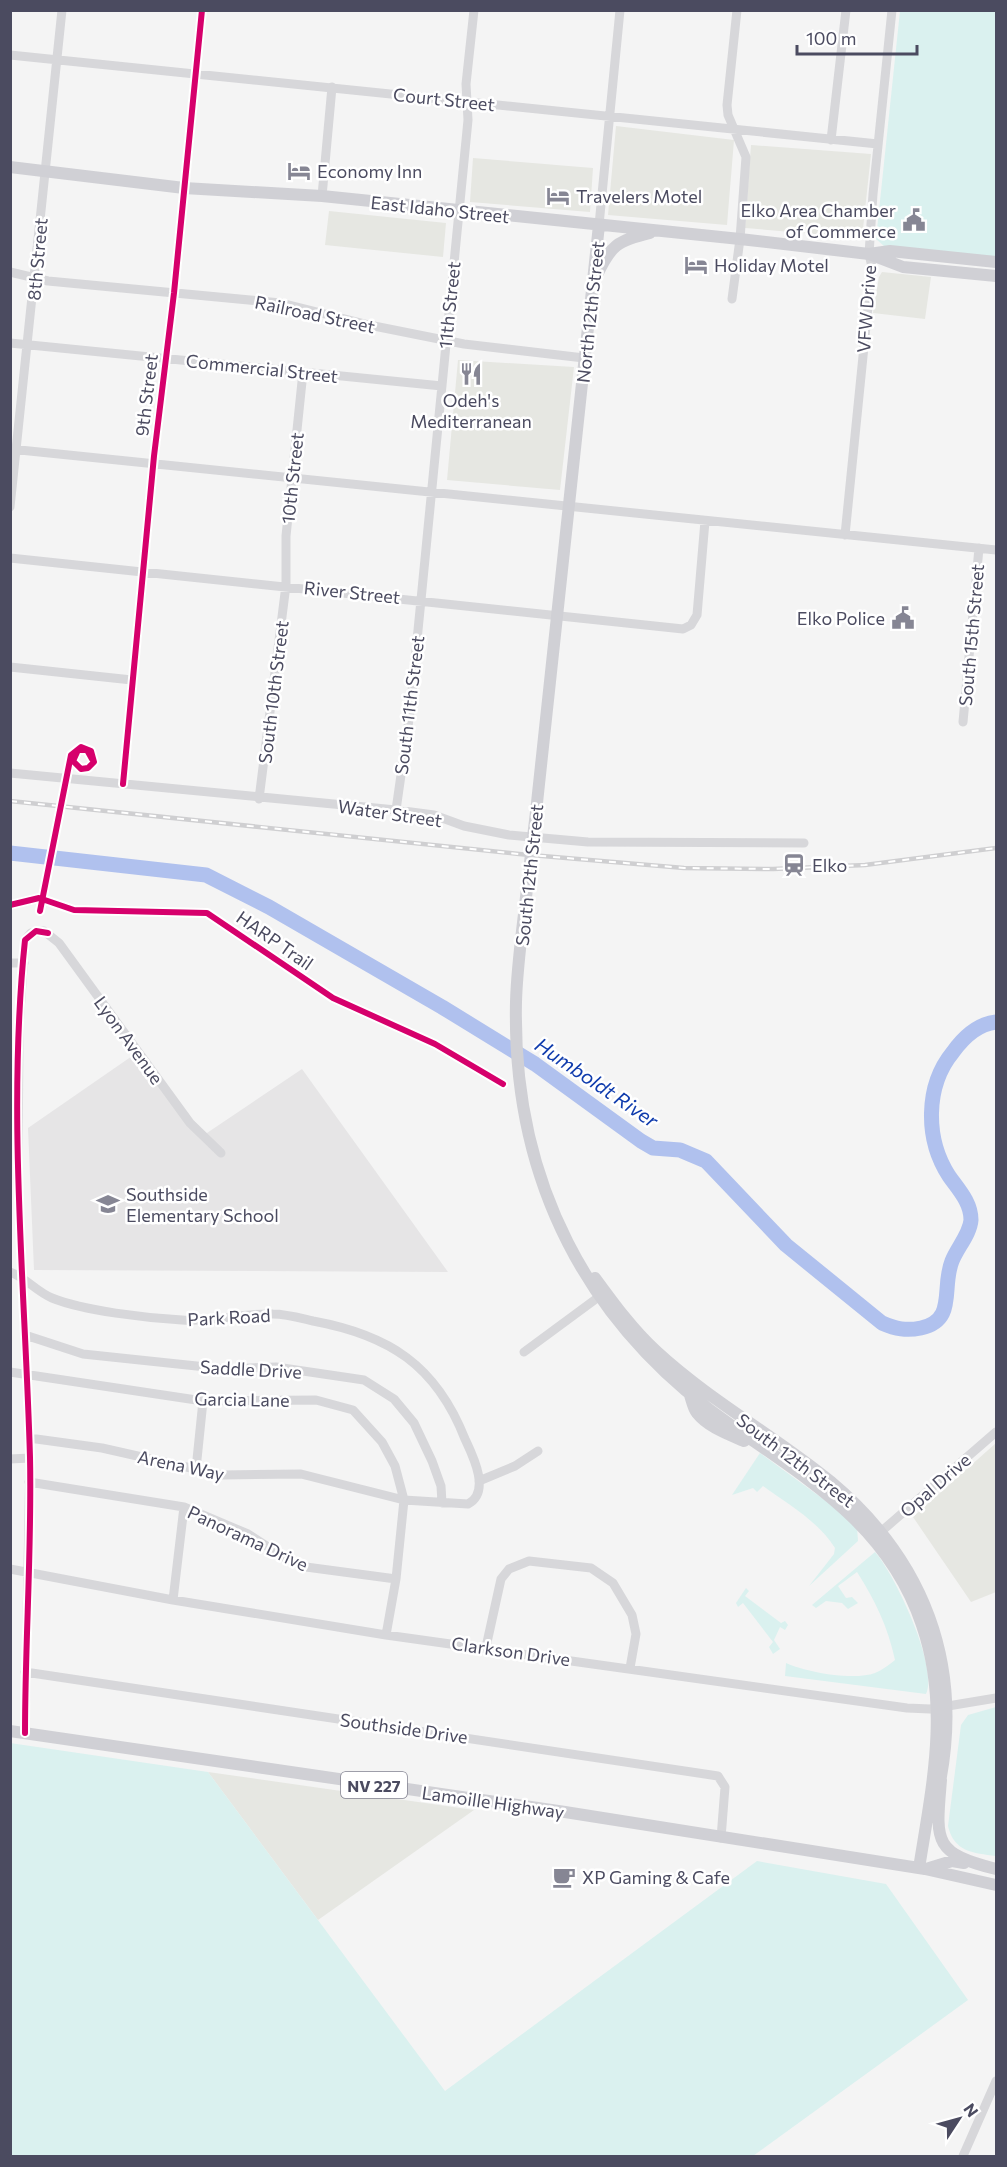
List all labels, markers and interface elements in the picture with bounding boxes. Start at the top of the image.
scale bar [797,18,917,56]
text: 100 m [806,27,856,49]
street label: Court Street [392,83,496,115]
hotel icon: Economy Inn [286,158,312,184]
place label: Economy Inn [317,160,422,182]
hotel icon: Travelers Motel [545,183,571,209]
place label: Travelers Motel [576,185,702,207]
street label: East Idaho Street [370,191,510,227]
place label: Elko Area Chamber of Commerce [740,199,896,242]
public building icon: Elko Area Chamber of Commerce [901,207,927,233]
street label: 8th Street [22,217,52,301]
street label: North 12th Street [572,240,608,384]
hotel icon: Holiday Motel [683,252,709,278]
place label: Holiday Motel [714,254,829,276]
street label: 11th Street [433,260,465,350]
street label: VFW Drive [852,264,880,354]
street label: Railroad Street [253,291,377,337]
street label: Commercial Street [185,349,339,387]
street label: 9th Street [130,352,162,438]
restaurant icon: Odeh's Mediterranean [458,361,484,387]
place label: Odeh's Mediterranean [410,389,532,432]
street label: 10th Street [276,431,308,525]
street label: South 15th Street [954,563,988,707]
street label: River Street [303,576,401,608]
public building icon: Elko Police [890,605,916,631]
place label: Elko Police [797,607,885,629]
street label: South 10th Street [253,619,293,765]
street label: South 11th Street [390,634,428,776]
street label: Water Street [336,795,444,831]
street label: South 12th Street [511,803,547,947]
station icon: Elko [781,852,807,878]
place label: Elko [812,854,847,876]
street label: HARP Trail [232,906,318,974]
street label: Lyon Avenue [90,992,168,1088]
water label: Humboldt River [531,1032,664,1133]
place label: Southside Elementary School [126,1183,279,1226]
school or university icon: Southside Elementary School [95,1191,121,1217]
street label: Park Road [187,1304,271,1330]
street label: Saddle Drive [200,1355,302,1383]
street label: Garcia Lane [194,1387,290,1411]
street label: South 12th Street [733,1408,859,1512]
street label: Arena Way [136,1445,226,1485]
street label: Opal Drive [895,1448,975,1522]
street label: Panorama Drive [184,1501,312,1575]
street label: Clarkson Drive [450,1632,572,1670]
street label: Southside Drive [339,1708,469,1748]
road number: NV 227 [341,1772,407,1798]
street label: Lamoille Highway [420,1781,566,1823]
cafe icon: XP Gaming & Cafe [551,1864,577,1890]
place label: XP Gaming & Cafe [582,1866,730,1888]
north arrow [929,2089,989,2149]
text: N [960,2099,983,2120]

